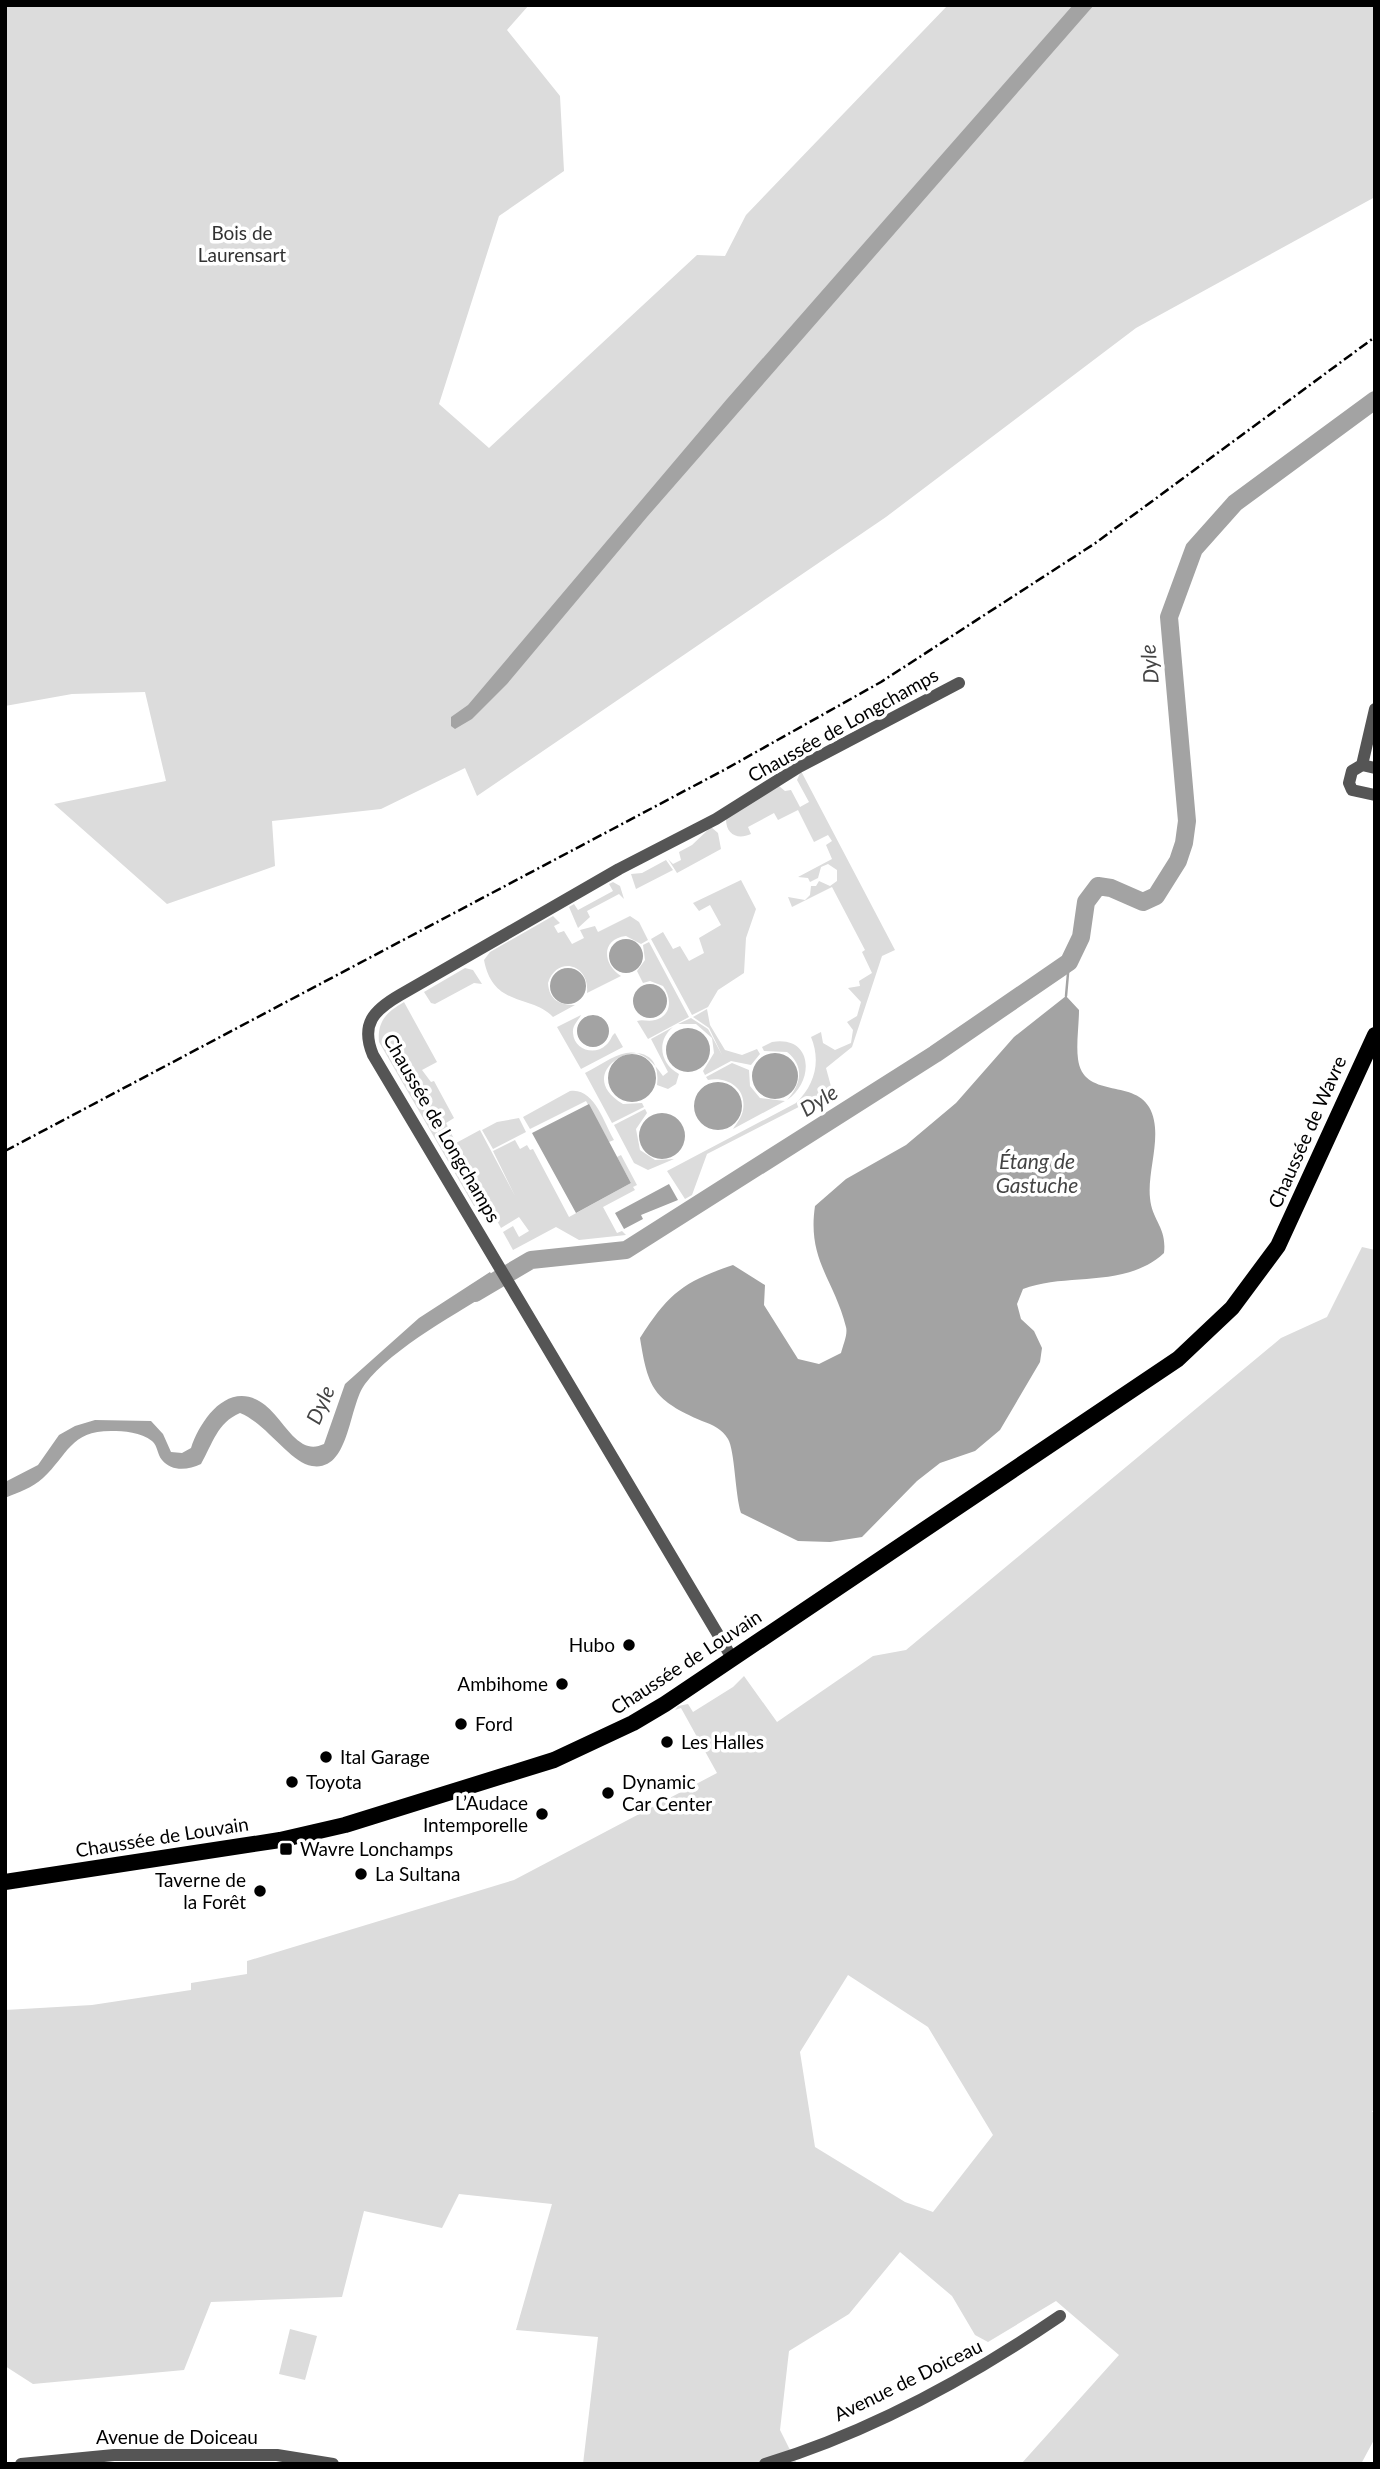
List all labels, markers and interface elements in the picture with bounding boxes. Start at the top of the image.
park label: Bois de Laurensart [198,221,286,266]
water label: Dyle [1134,643,1163,685]
street label: Chaussée de Longchamps [744,663,942,787]
street label: Chaussée de Longchamps [379,1029,506,1226]
street label: Chaussée de Wavre [1263,1052,1350,1211]
water label: Dyle [795,1079,842,1121]
water label: Étang de Gastuche [996,1148,1078,1197]
water label: Dyle [300,1381,339,1428]
street label: Chaussée de Louvain [606,1604,765,1719]
place label: Hubo [569,1633,615,1656]
marker: Hubo [621,1637,637,1653]
place label: Ambihome [457,1672,548,1695]
marker: Ambihome [554,1676,570,1692]
place label: Ford [475,1712,513,1735]
marker: Ford [453,1716,469,1732]
place label: Les Halles [681,1730,764,1753]
marker: Les Halles [659,1734,675,1750]
place label: Ital Garage [340,1745,430,1768]
marker: Ital Garage [318,1749,334,1765]
place label: Toyota [306,1770,362,1793]
place label: Dynamic Car Center [622,1770,712,1815]
marker: Toyota [284,1774,300,1790]
marker: Dynamic Car Center [600,1785,616,1801]
place label: L’Audace Intemporelle [423,1791,528,1836]
marker: L’Audace Intemporelle [534,1806,550,1822]
street label: Chaussée de Louvain [74,1811,250,1862]
place label: Wavre Lonchamps [300,1837,453,1860]
marker: Wavre Lonchamps [278,1841,294,1857]
place label: La Sultana [375,1862,461,1885]
marker: La Sultana [353,1866,369,1882]
place label: Taverne de la Forêt [155,1868,246,1913]
marker: Taverne de la Forêt [252,1883,268,1899]
street label: Avenue de Doiceau [830,2334,986,2425]
street label: Avenue de Doiceau [96,2425,258,2448]

